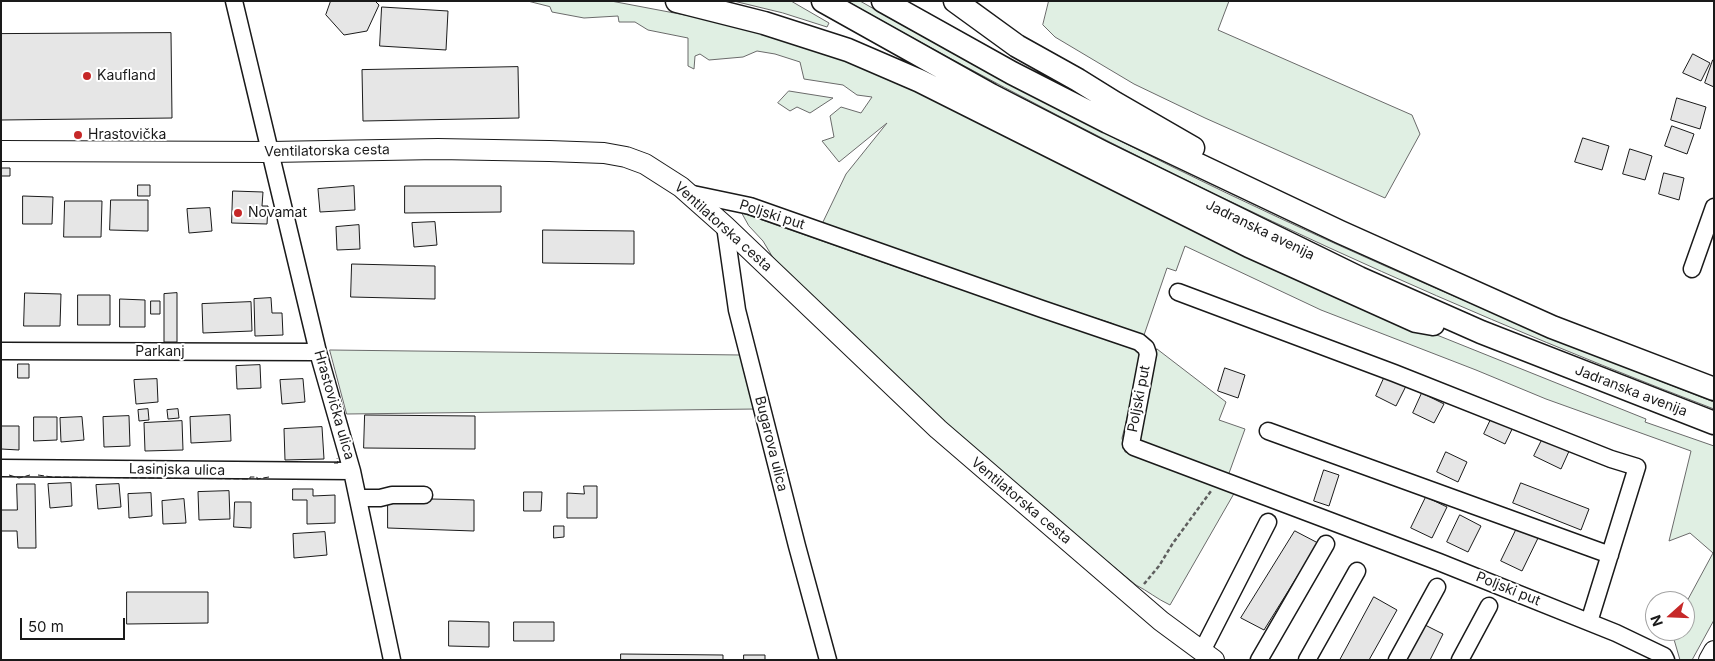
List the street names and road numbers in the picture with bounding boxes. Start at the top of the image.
street label: Ventilatorska cesta [264,142,390,160]
street label: Ventilatorska cesta [671,179,775,275]
street label: Jadranska avenija [1203,196,1317,264]
street label: Poljski put [737,197,807,233]
street label: Parkanj [135,344,185,360]
street label: Hrastovička ulica [310,348,358,462]
street label: Jadranska avenija [1572,362,1690,420]
street label: Poljski put [1124,364,1154,434]
street label: Bugarova ulica [751,395,791,493]
street label: Ventilatorska cesta [967,454,1075,548]
street label: Lasinjska ulica [129,461,225,479]
street label: Poljski put [1473,568,1543,610]

